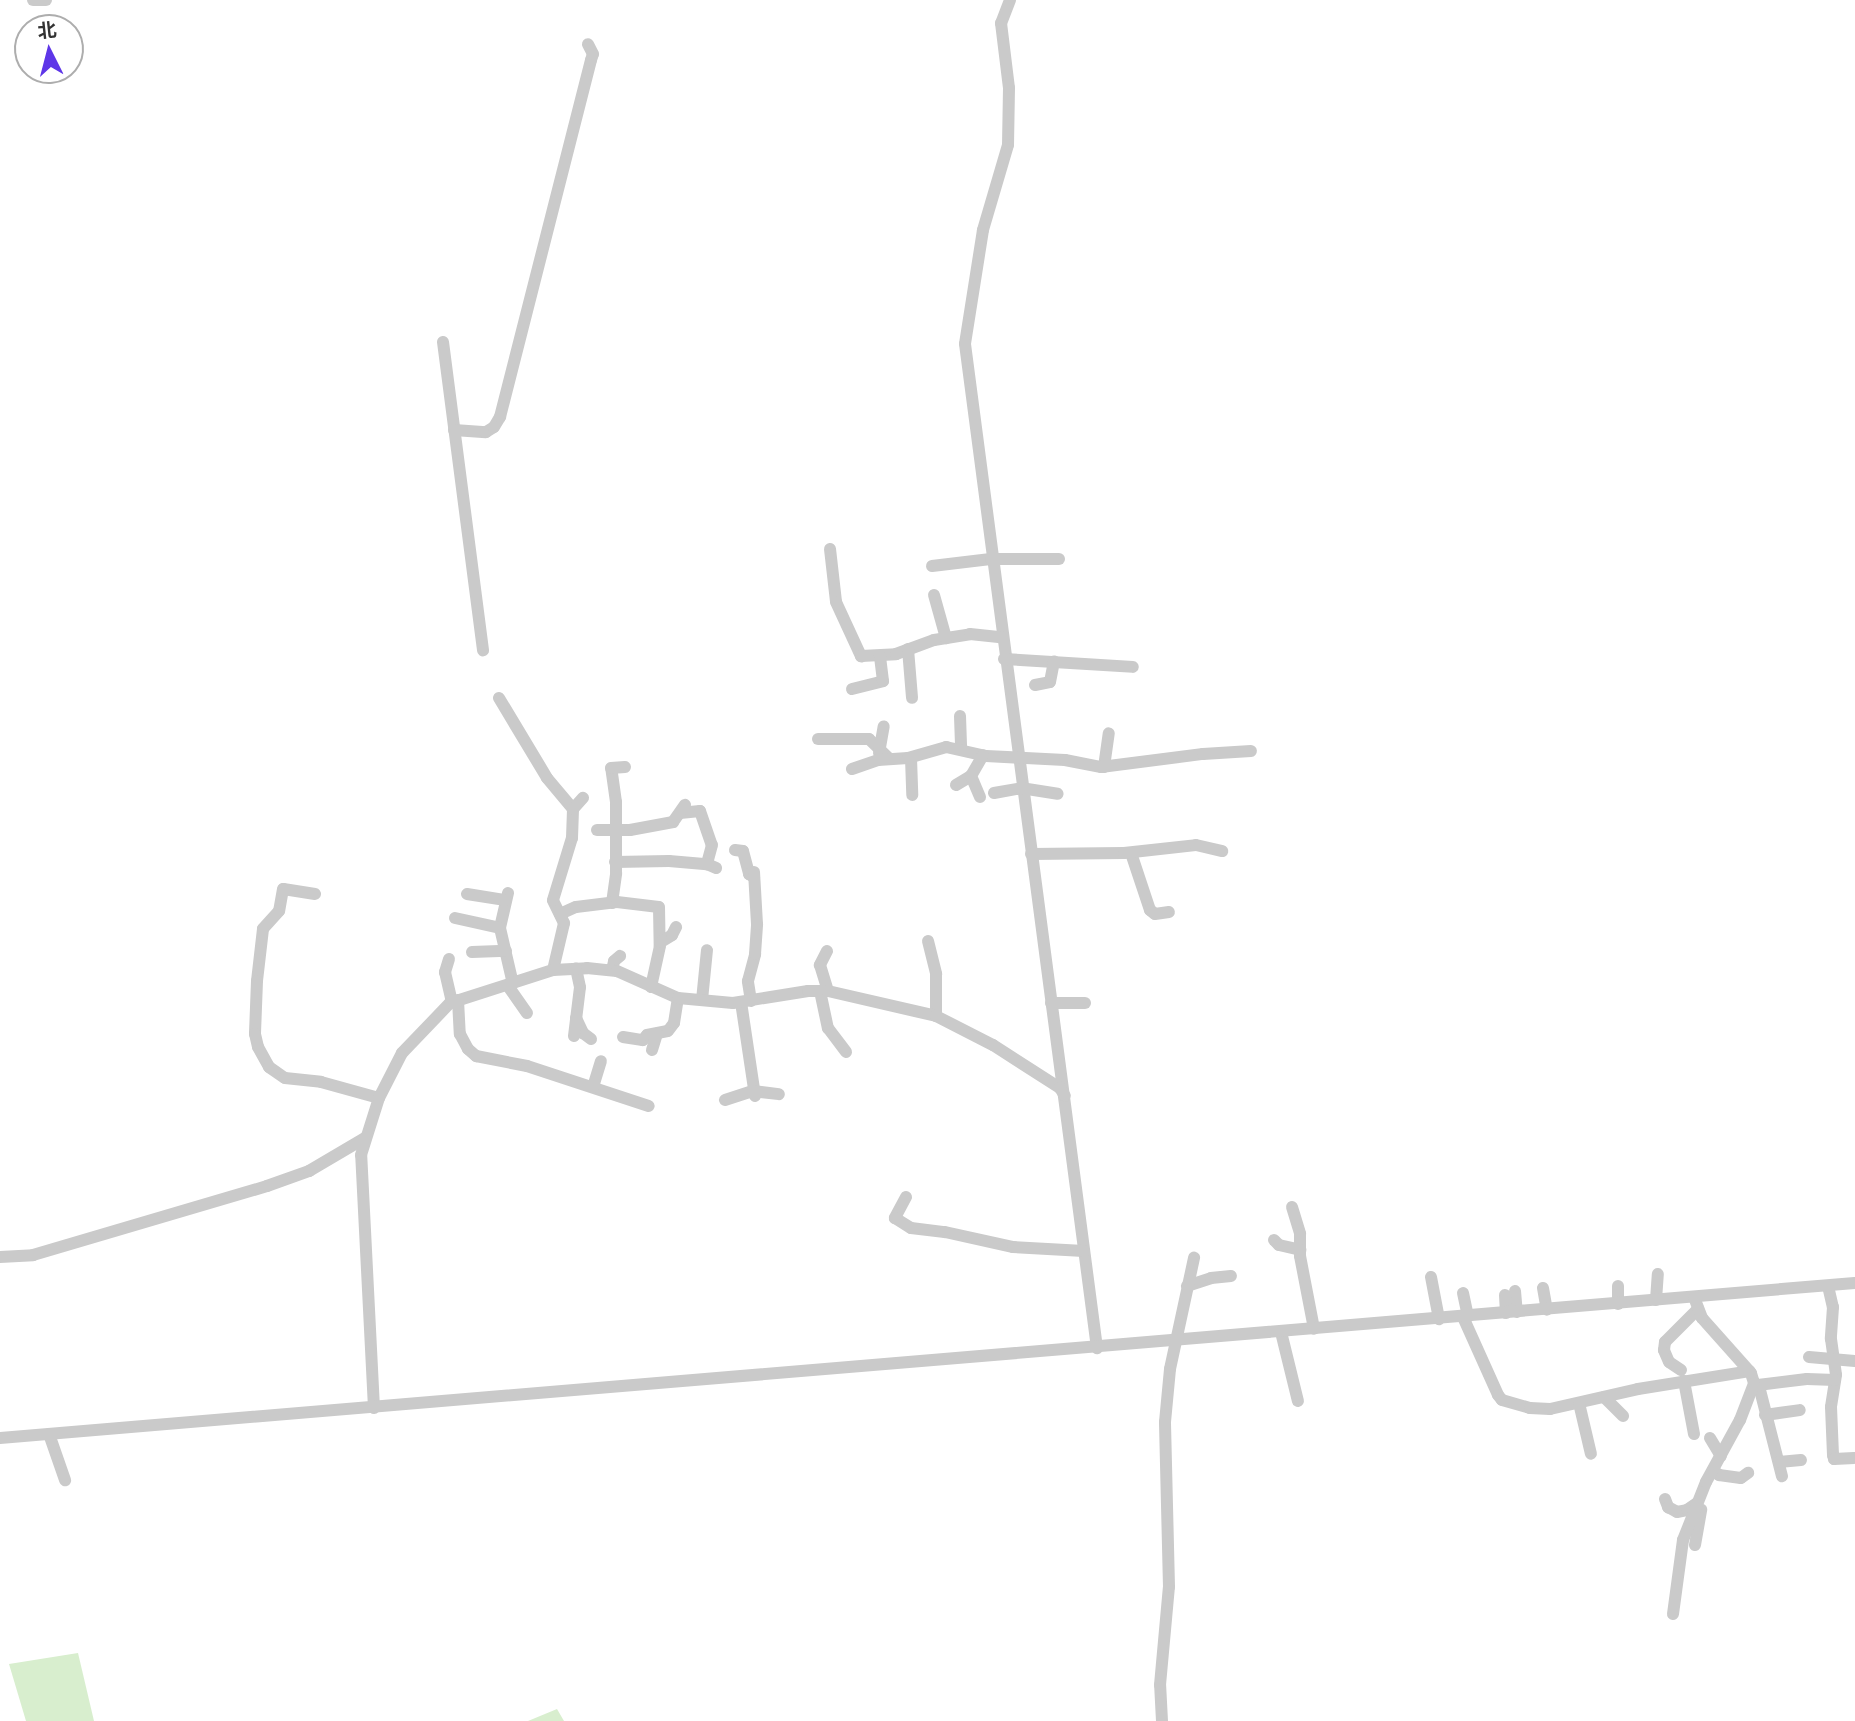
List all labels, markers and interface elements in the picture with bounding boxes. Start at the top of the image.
north arrow [14,14,84,84]
text: 北 [36,17,58,42]

